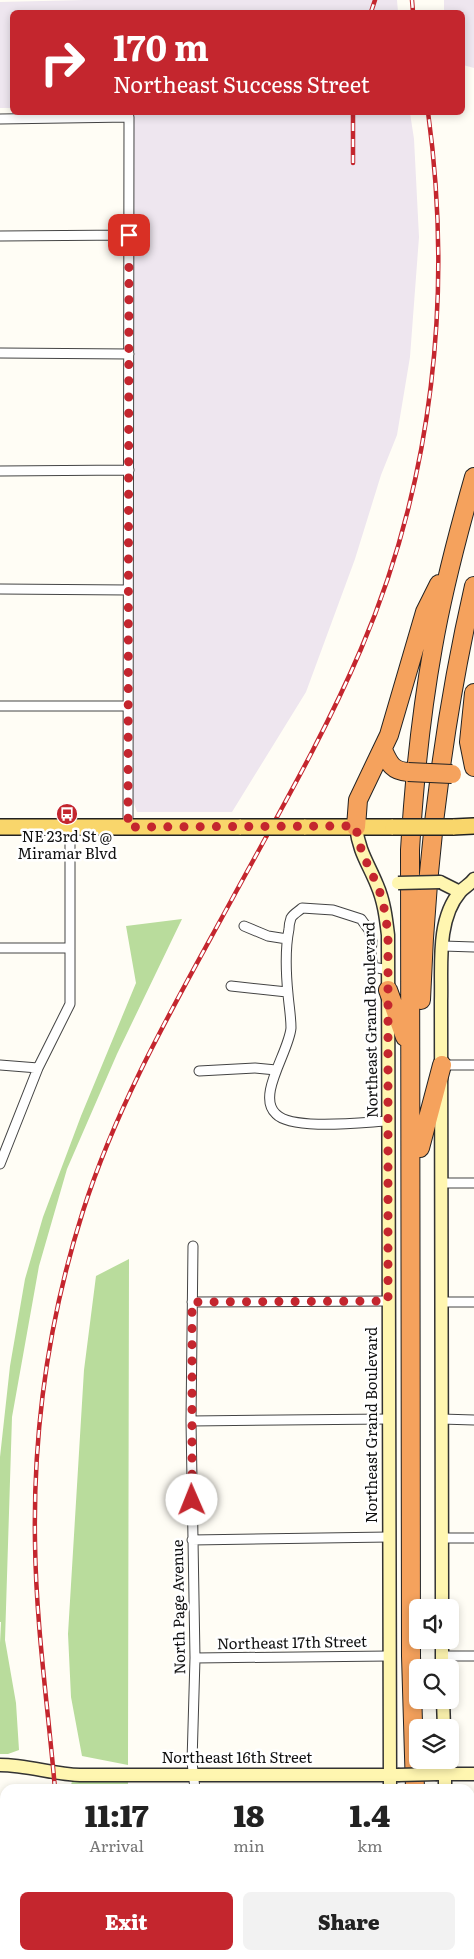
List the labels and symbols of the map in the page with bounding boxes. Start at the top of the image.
pin [108,214,150,256]
bus stop icon: NE 23rd St @ Miramar Blvd [55,802,79,826]
place label: NE 23rd St @ Miramar Blvd [17,824,117,864]
street label: Northeast Grand Boulevard [356,922,383,1118]
street label: Northeast Grand Boulevard [359,1327,382,1523]
position arrow [165,1473,217,1525]
street label: North Page Avenue [165,1539,190,1675]
street label: Northeast 17th Street [217,1629,367,1654]
street label: Northeast 16th Street [162,1745,312,1768]

